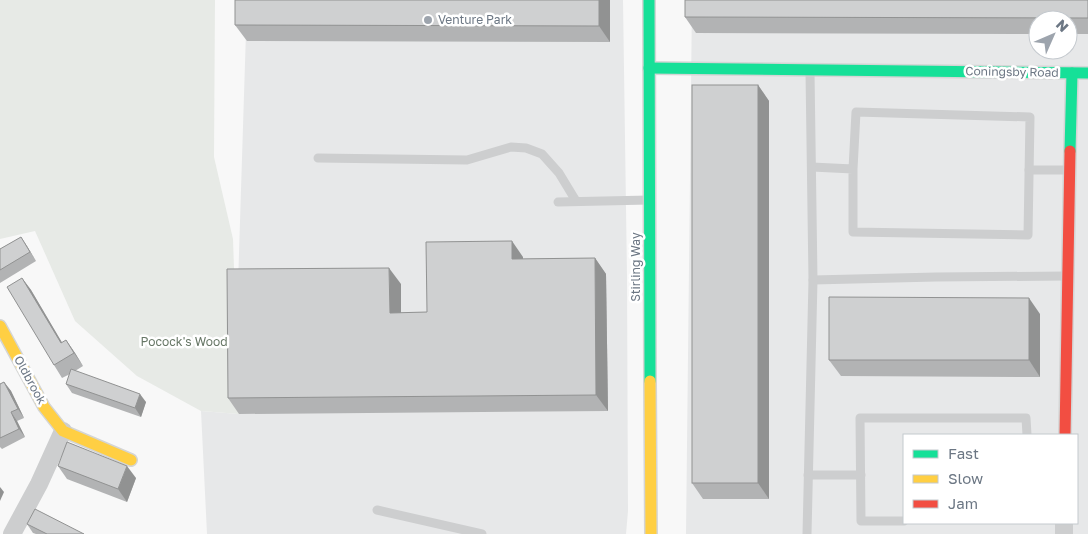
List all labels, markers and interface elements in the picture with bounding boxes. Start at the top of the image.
north arrow [1028,10,1078,60]
place label: Venture Park [438,12,512,27]
marker: Venture Park [422,14,434,26]
text: N [1053,16,1072,35]
street label: Coningsby Road [965,63,1059,80]
street label: Stirling Way [628,232,643,302]
park label: Pocock's Wood [140,334,228,349]
street label: Oldbrook [11,353,50,407]
legend [903,434,1078,524]
text: Fast [948,444,979,462]
text: Slow [948,469,983,487]
text: Jam [948,494,978,512]

